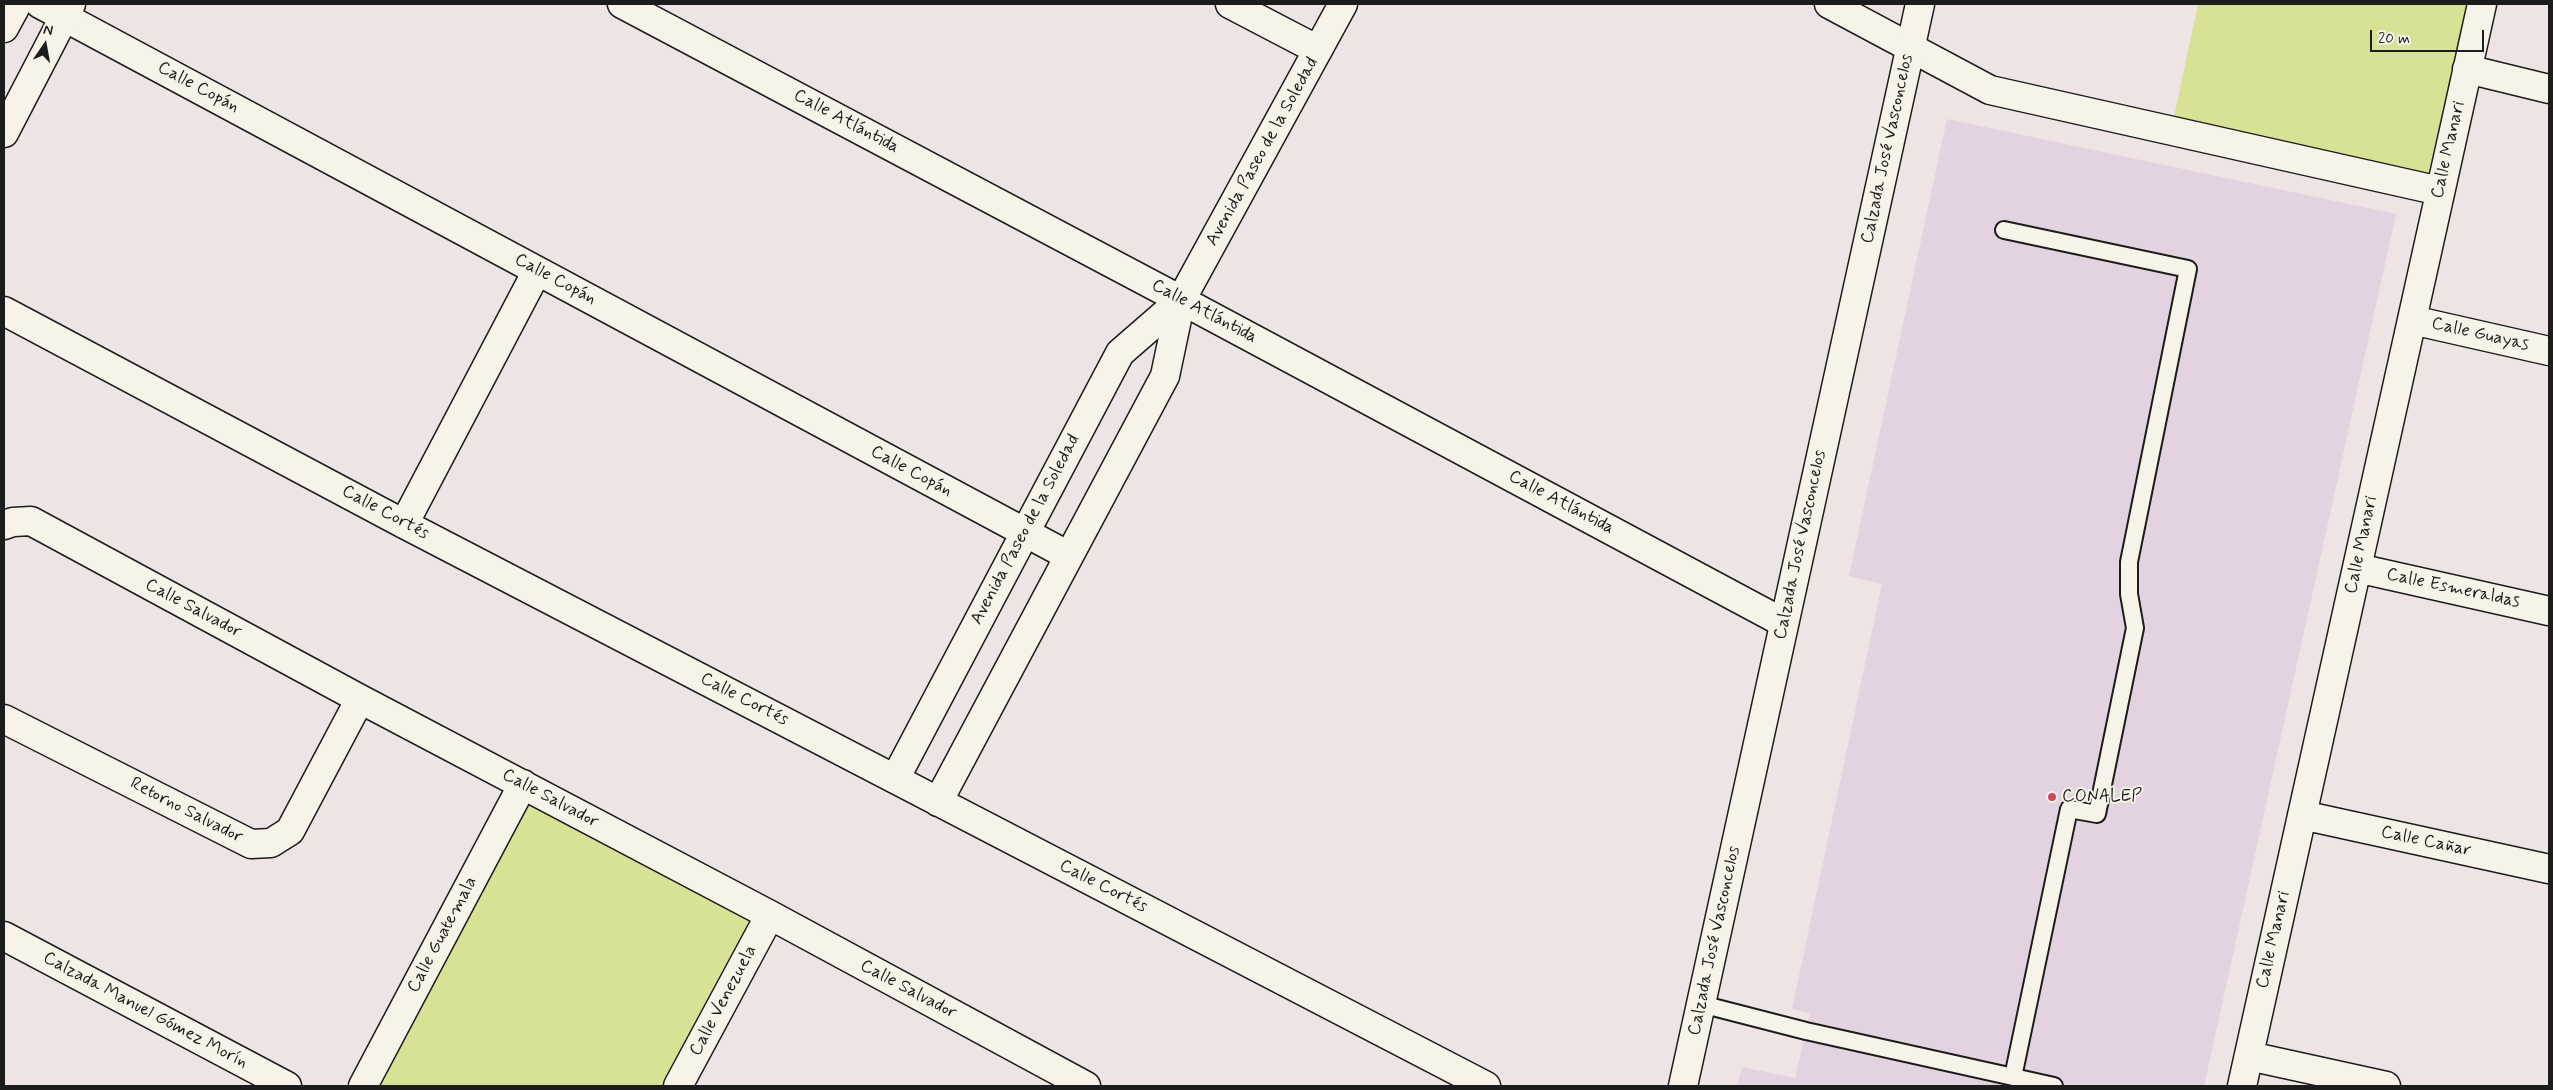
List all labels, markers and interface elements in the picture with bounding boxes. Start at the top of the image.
north arrow [20,20,70,70]
scale bar [2373,20,2487,52]
text: N [42,21,55,40]
text: 20 m [2378,29,2410,49]
street label: Calzada José Vasconcelos [1857,52,1919,246]
street label: Avenida Paseo de la Soledad [1202,54,1324,250]
street label: Calle Copán [153,57,243,119]
street label: Calle Atlántida [790,85,902,159]
street label: Calle Manari [2427,99,2471,201]
street label: Calle Copán [510,249,600,311]
street label: Calle Atlántida [1148,275,1260,349]
street label: Calle Guayas [2429,313,2531,357]
street label: Avenida Paseo de la Soledad [967,431,1085,629]
street label: Calle Copán [866,441,956,503]
street label: Calzada José Vasconcelos [1770,448,1832,642]
street label: Calle Atlántida [1505,466,1617,540]
street label: Calle Cortés [338,481,432,545]
street label: Calle Manari [2341,494,2383,596]
street label: Calle Esmeraldas [2384,564,2522,614]
street label: Calle Salvador [141,575,245,643]
street label: Calle Cortés [696,669,792,731]
street label: Calle Salvador [498,765,602,833]
street label: Retorno Salvador [126,773,246,849]
place label: CONALEP [2062,786,2142,808]
marker: CONALEP [2046,791,2058,803]
street label: Calle Cañar [2379,822,2473,862]
street label: Calzada José Vasconcelos [1684,844,1746,1038]
street label: Calle Cortés [1055,856,1151,918]
street label: Calle Guatemala [403,873,483,997]
street label: Calle Manari [2252,889,2296,991]
street label: Calle Venezuela [686,942,762,1060]
street label: Calzada Manuel Gómez Morín [39,948,251,1074]
street label: Calle Salvador [856,956,960,1024]

